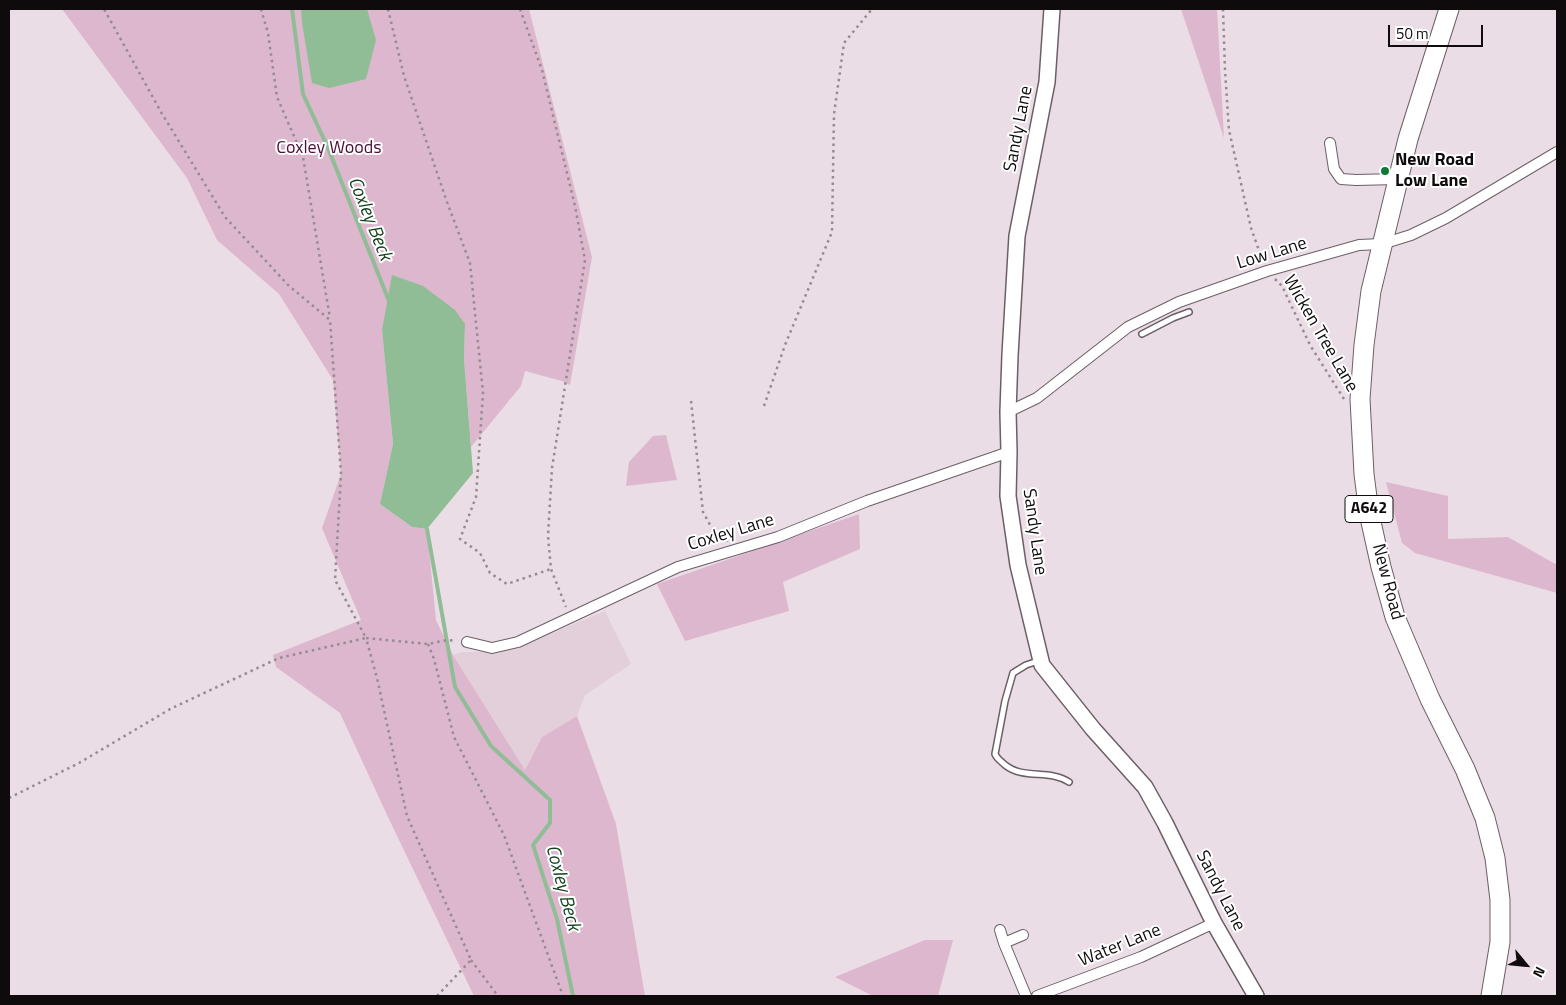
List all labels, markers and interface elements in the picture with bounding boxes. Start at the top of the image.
scale bar [1391,15,1486,47]
text: 50 m [1396,22,1429,45]
street label: Sandy Lane [1000,84,1038,174]
park label: Coxley Woods [276,138,382,160]
place label: New Road Low Lane [1395,150,1474,192]
marker: New Road Low Lane [1379,165,1391,177]
water label: Coxley Beck [342,174,396,264]
street label: Low Lane [1234,233,1310,275]
street label: Wicken Tree Lane [1278,272,1362,396]
street label: Sandy Lane [1017,487,1051,577]
road number: A642 [1345,496,1393,522]
street label: Coxley Lane [685,510,777,556]
street label: New Road [1367,542,1407,622]
water label: Coxley Beck [540,843,584,933]
street label: Sandy Lane [1191,847,1249,935]
street label: Water Lane [1076,920,1164,972]
north arrow [1501,940,1551,990]
text: N [1528,963,1551,981]

